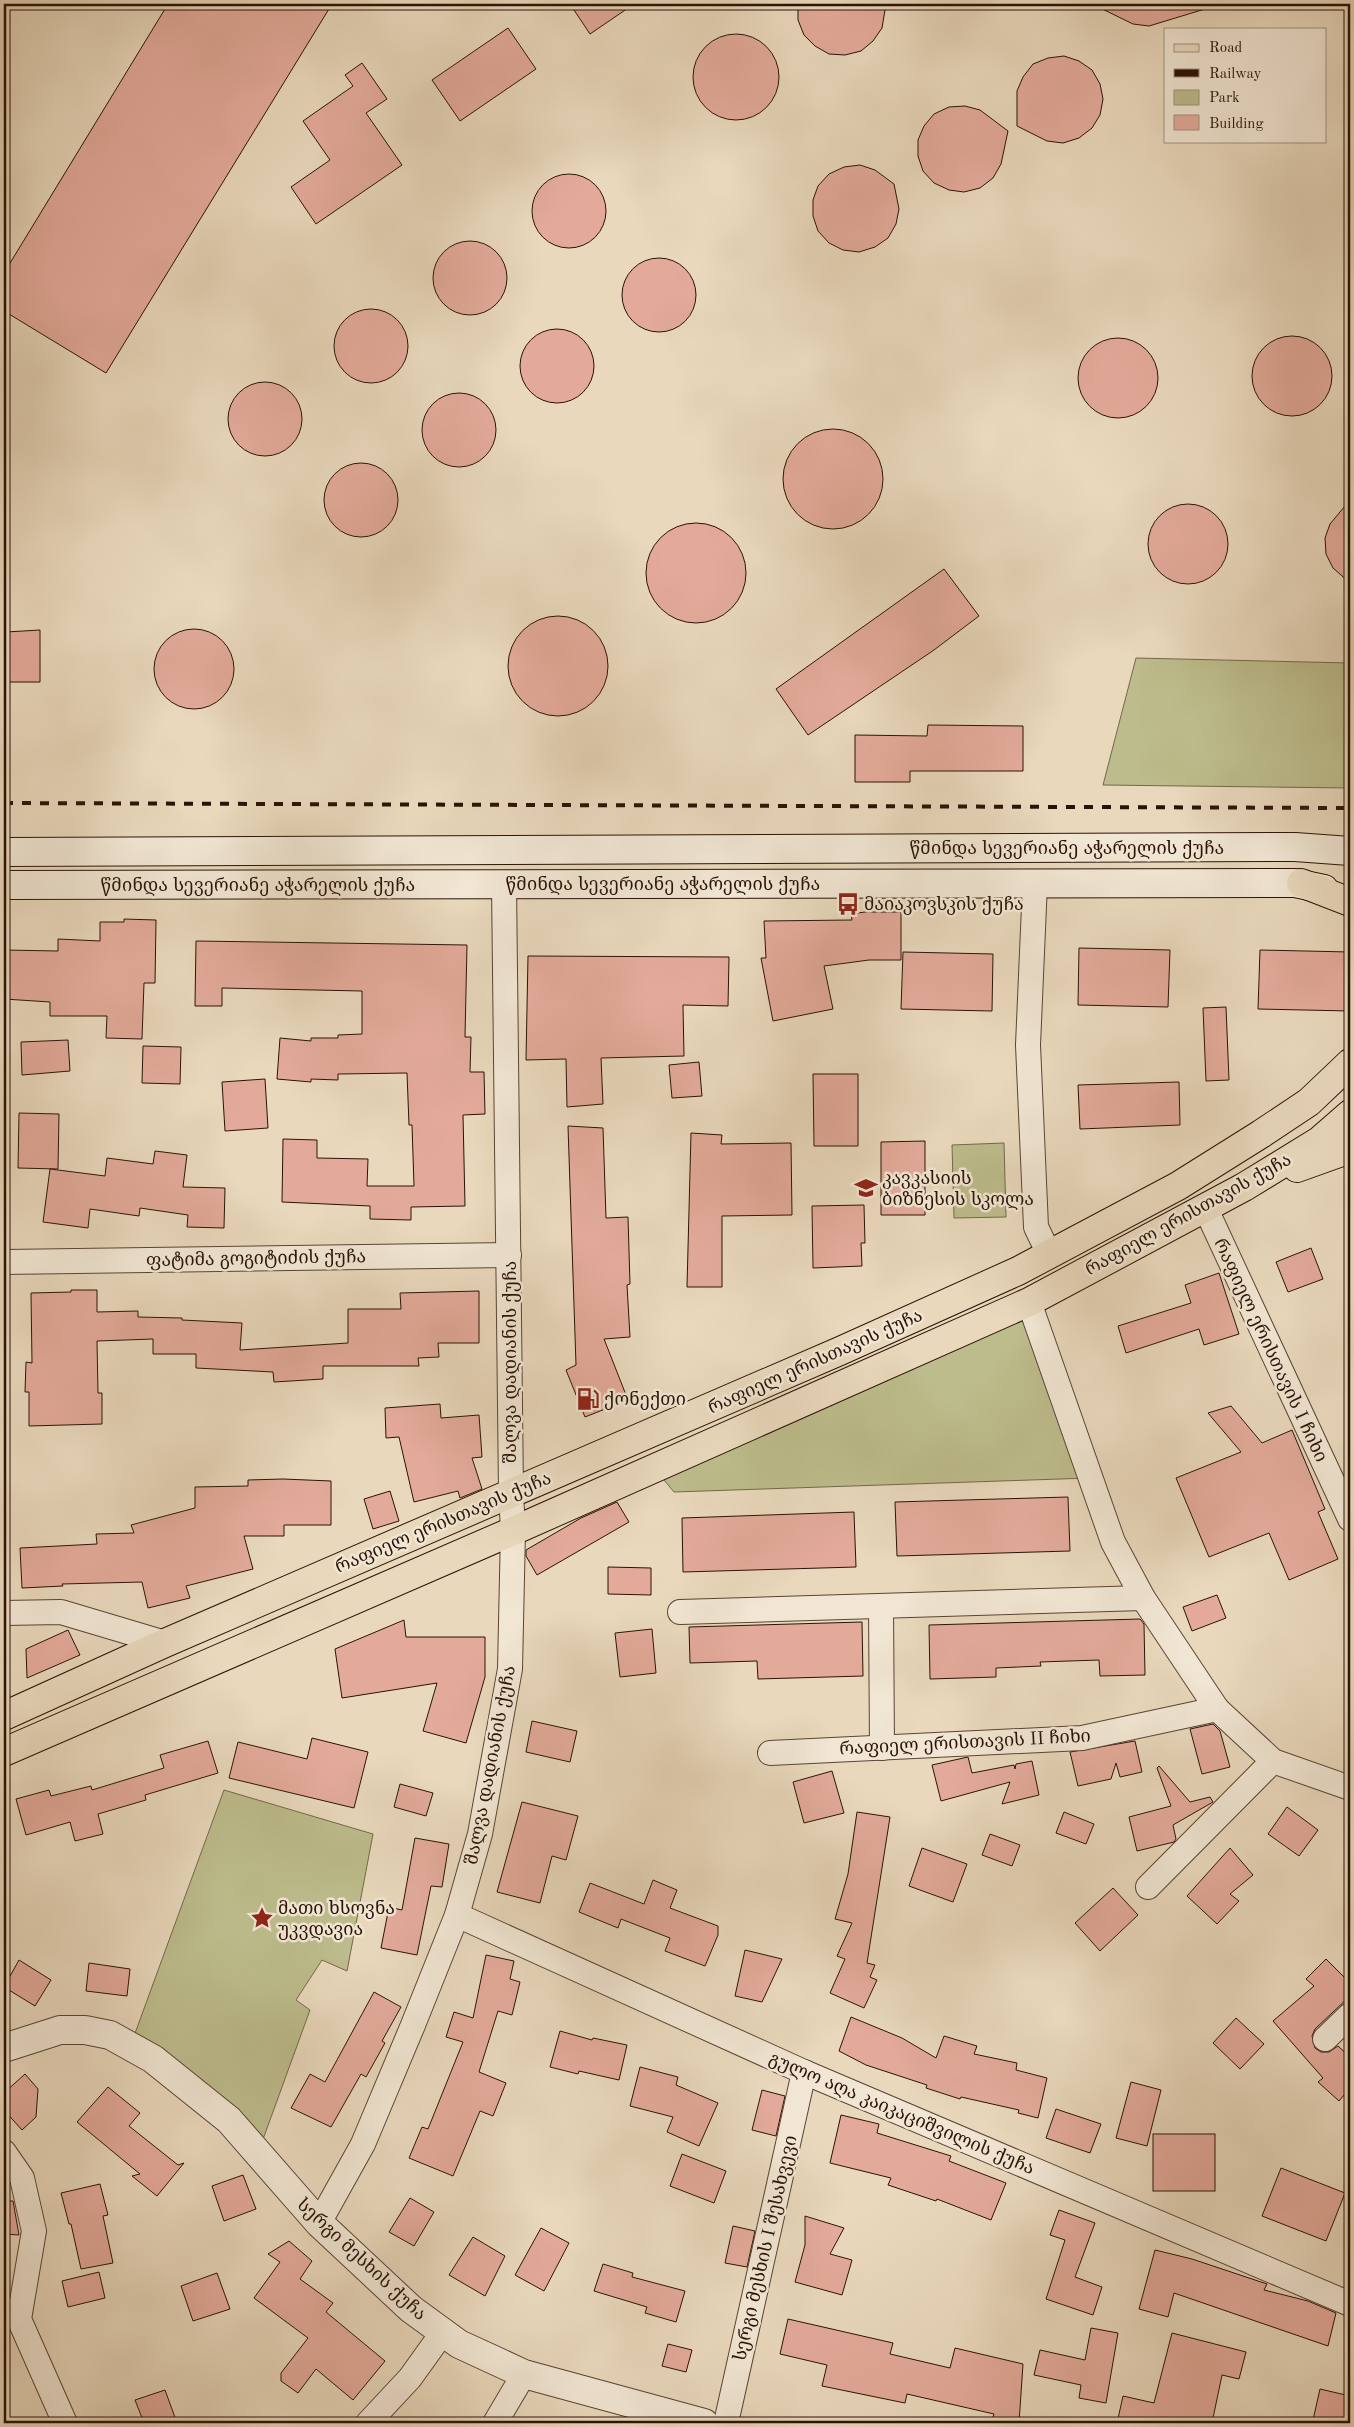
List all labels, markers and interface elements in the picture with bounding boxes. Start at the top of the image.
legend [1164,28,1326,142]
text: Road [1209,41,1243,56]
text: Railway [1209,67,1262,82]
text: Park [1209,91,1240,106]
text: Building [1209,117,1264,132]
street label: წმინდა სევერიანე აჭარელის ქუჩა [910,839,1224,859]
street label: წმინდა სევერიანე აჭარელის ქუჩა [506,875,820,895]
street label: წმინდა სევერიანე აჭარელის ქუჩა [101,876,415,896]
bus stop icon: მაიაკოვსკის ქუჩა [835,891,861,917]
place label: მაიაკოვსკის ქუჩა [864,896,1024,915]
street label: რაფიელ ერისთავის ქუჩა [1082,1151,1295,1280]
place label: კავკასიის ბიზნესის სკოლა [882,1170,1034,1210]
school or university icon: კავკასიის ბიზნესის სკოლა [853,1175,879,1201]
street label: რაფიელ ერისთავის I ჩიხი [1209,1236,1330,1465]
street label: ფატიმა გოგიტიძის ქუჩა [146,1248,366,1271]
street label: შალვა დადიანის ქუჩა [501,1261,521,1463]
street label: რაფიელ ერისთავის ქუჩა [706,1306,926,1418]
fuel station icon: ქონექთი [575,1386,601,1412]
place label: ქონექთი [604,1390,686,1410]
street label: რაფიელ ერისთავის ქუჩა [333,1469,554,1578]
street label: შალვა დადიანის ქუჩა [462,1664,520,1866]
street label: რაფიელ ერისთავის II ჩიხი [839,1727,1091,1760]
place label: მათი ხსოვნა უკვდავია [278,1899,395,1940]
place icon: მათი ხსოვნა უკვდავია [249,1905,275,1931]
street label: გულო აღა კაიკაციშვილის ქუჩა [766,2050,1037,2179]
street label: სერგი მესხის I შესახვევი [731,2134,802,2363]
street label: სერგი მესხის ქუჩა [293,2195,429,2325]

